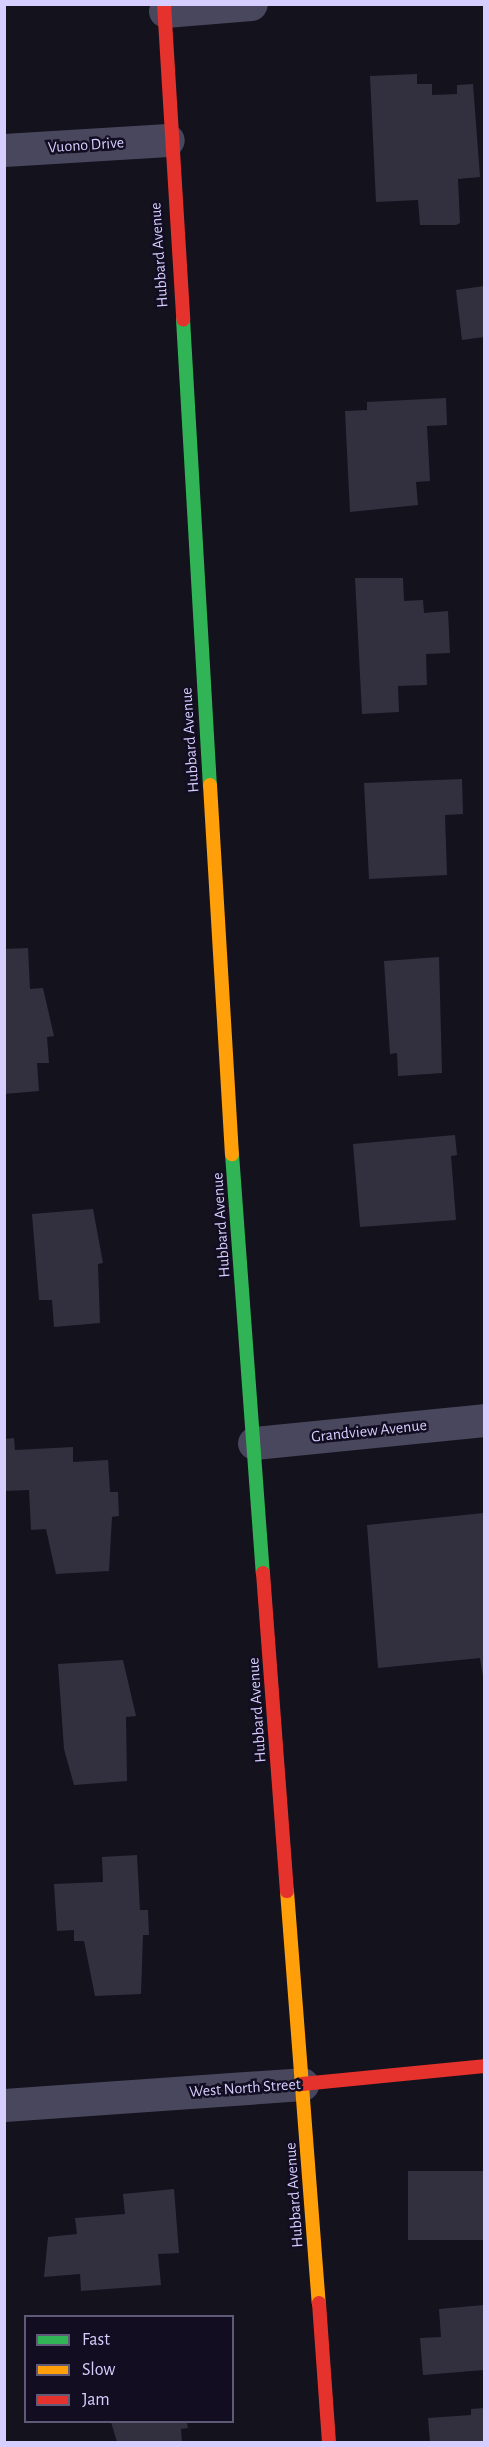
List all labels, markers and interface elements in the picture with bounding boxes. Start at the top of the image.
street label: Vuono Drive [47,133,125,157]
street label: Hubbard Avenue [146,202,172,308]
street label: Hubbard Avenue [177,687,203,793]
street label: Hubbard Avenue [208,1172,234,1278]
street label: Grandview Avenue [310,1415,428,1447]
street label: Hubbard Avenue [244,1657,270,1763]
street label: West North Street [189,2075,301,2101]
street label: Hubbard Avenue [281,2142,307,2248]
legend [24,2315,234,2423]
text: Fast [82,2331,110,2349]
text: Slow [82,2361,115,2379]
text: Jam [82,2391,110,2409]

